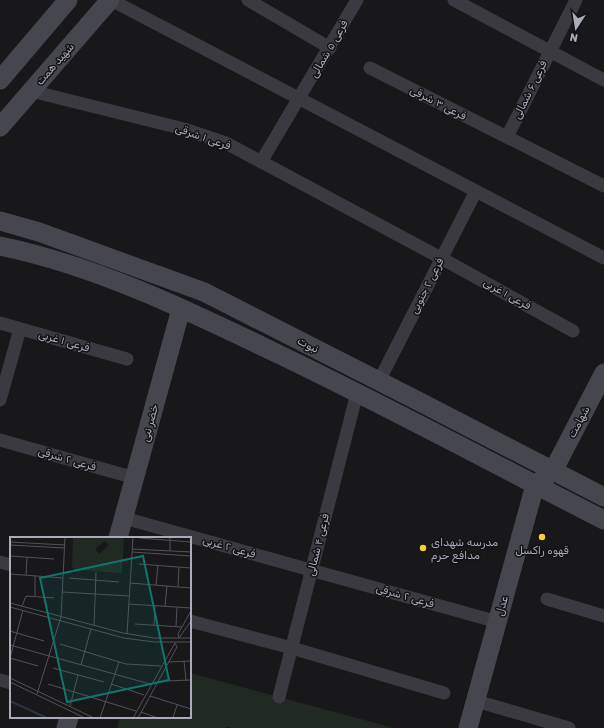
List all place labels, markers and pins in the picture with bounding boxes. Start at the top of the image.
marker: قهوه راکسل [537,532,547,542]
place label: مدرسه شهدای مدافع حرم [431,536,498,564]
marker: مدرسه شهدای مدافع حرم [418,543,428,553]
place label: قهوه راکسل [515,544,569,558]

